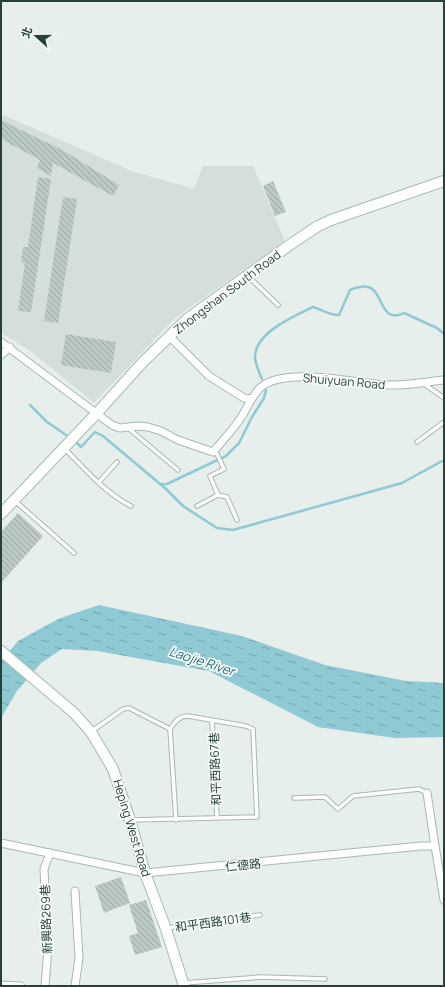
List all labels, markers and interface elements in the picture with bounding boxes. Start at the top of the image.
north arrow [16,16,56,56]
text: 北 [17,24,35,40]
street label: Zhongshan South Road [170,246,284,338]
street label: Shuiyuan Road [302,369,386,393]
water label: Laojie River [167,642,239,681]
street label: 和平西路67巷 [205,732,225,806]
street label: Heping West Road [109,777,155,879]
street label: 仁德路 [224,855,262,875]
street label: 新興路269巷 [36,884,56,954]
street label: 和平西路101巷 [174,908,252,936]

